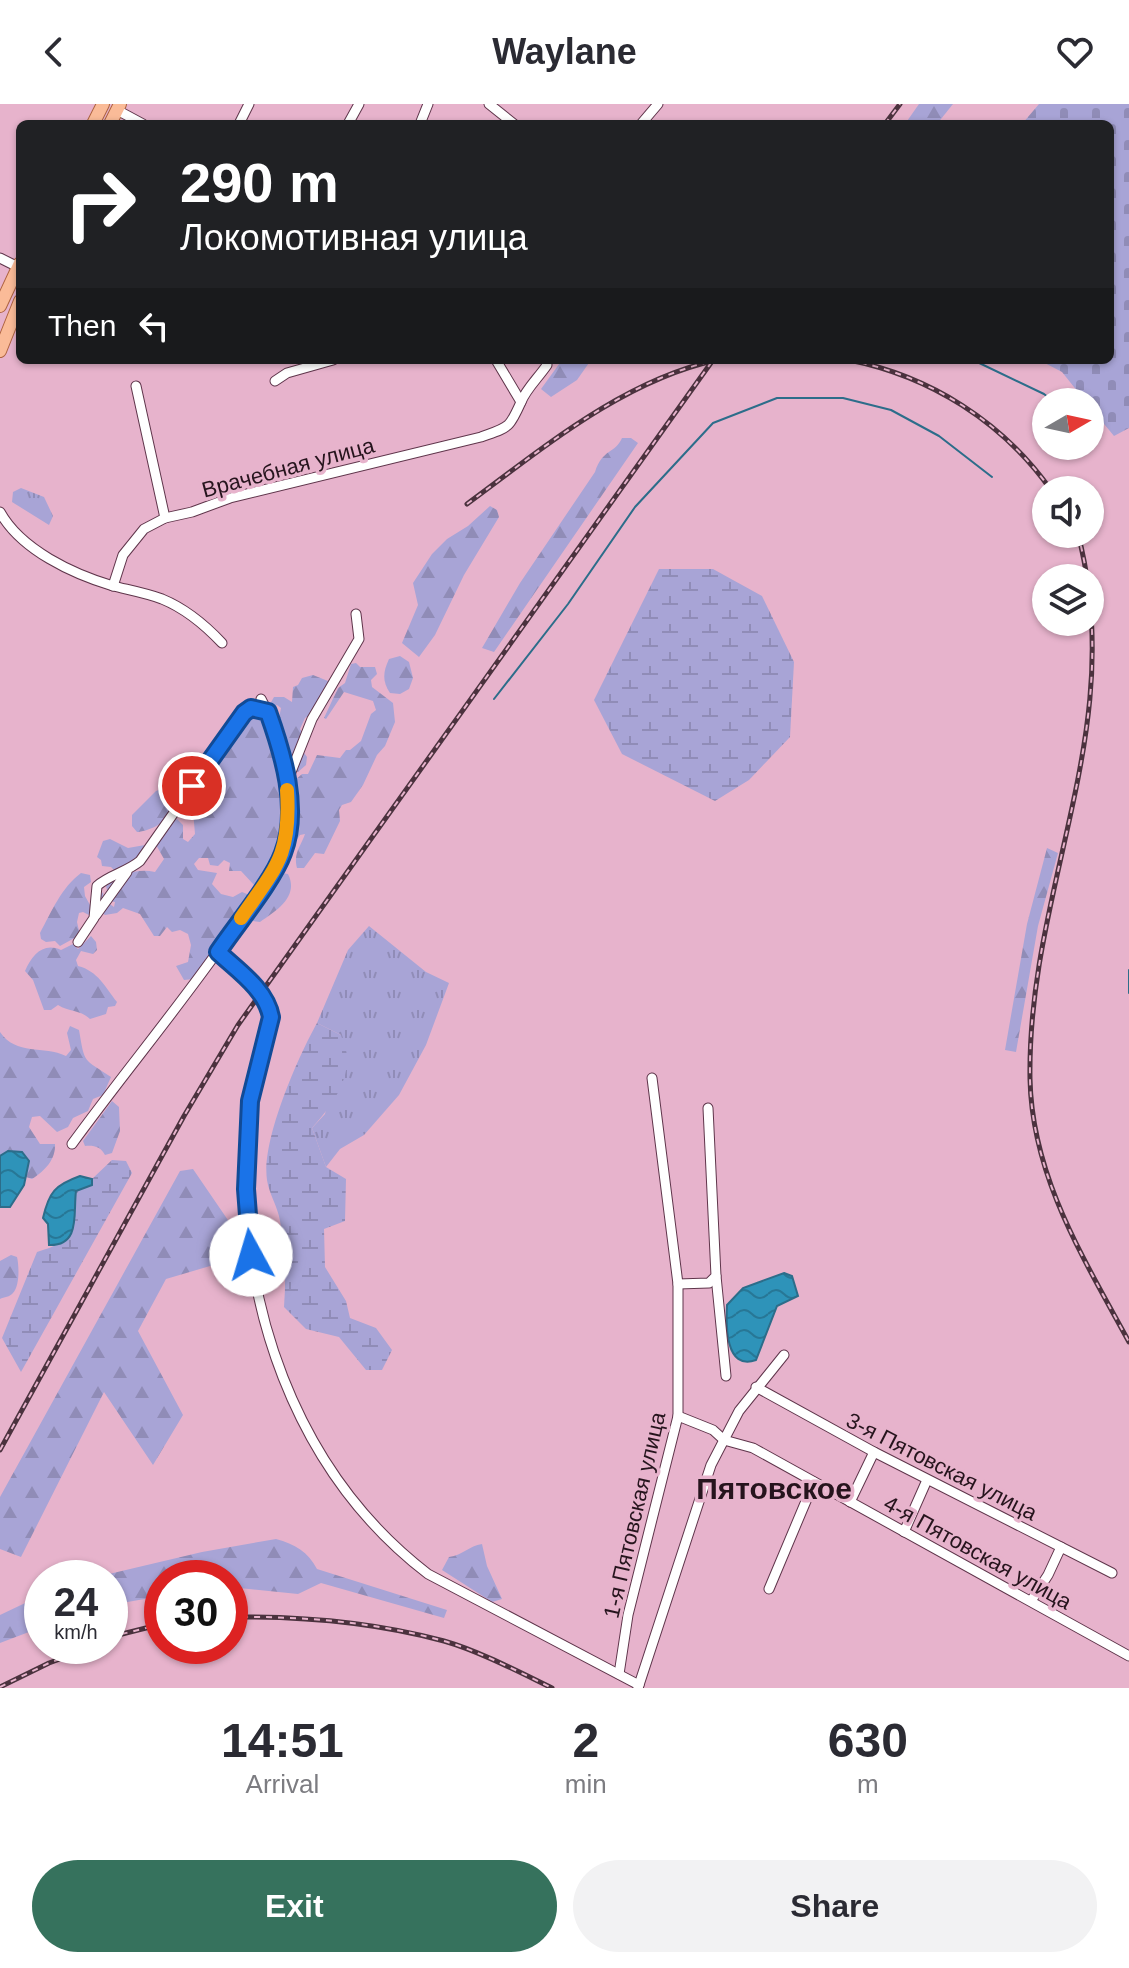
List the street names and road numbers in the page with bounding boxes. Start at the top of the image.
street label: Врачебная улица [199,432,378,503]
street label: 3-я Пятовская улица [842,1407,1042,1526]
street label: 1-я Пятовская улица [599,1409,671,1621]
street label: 4-я Пятовская улица [880,1490,1077,1615]

